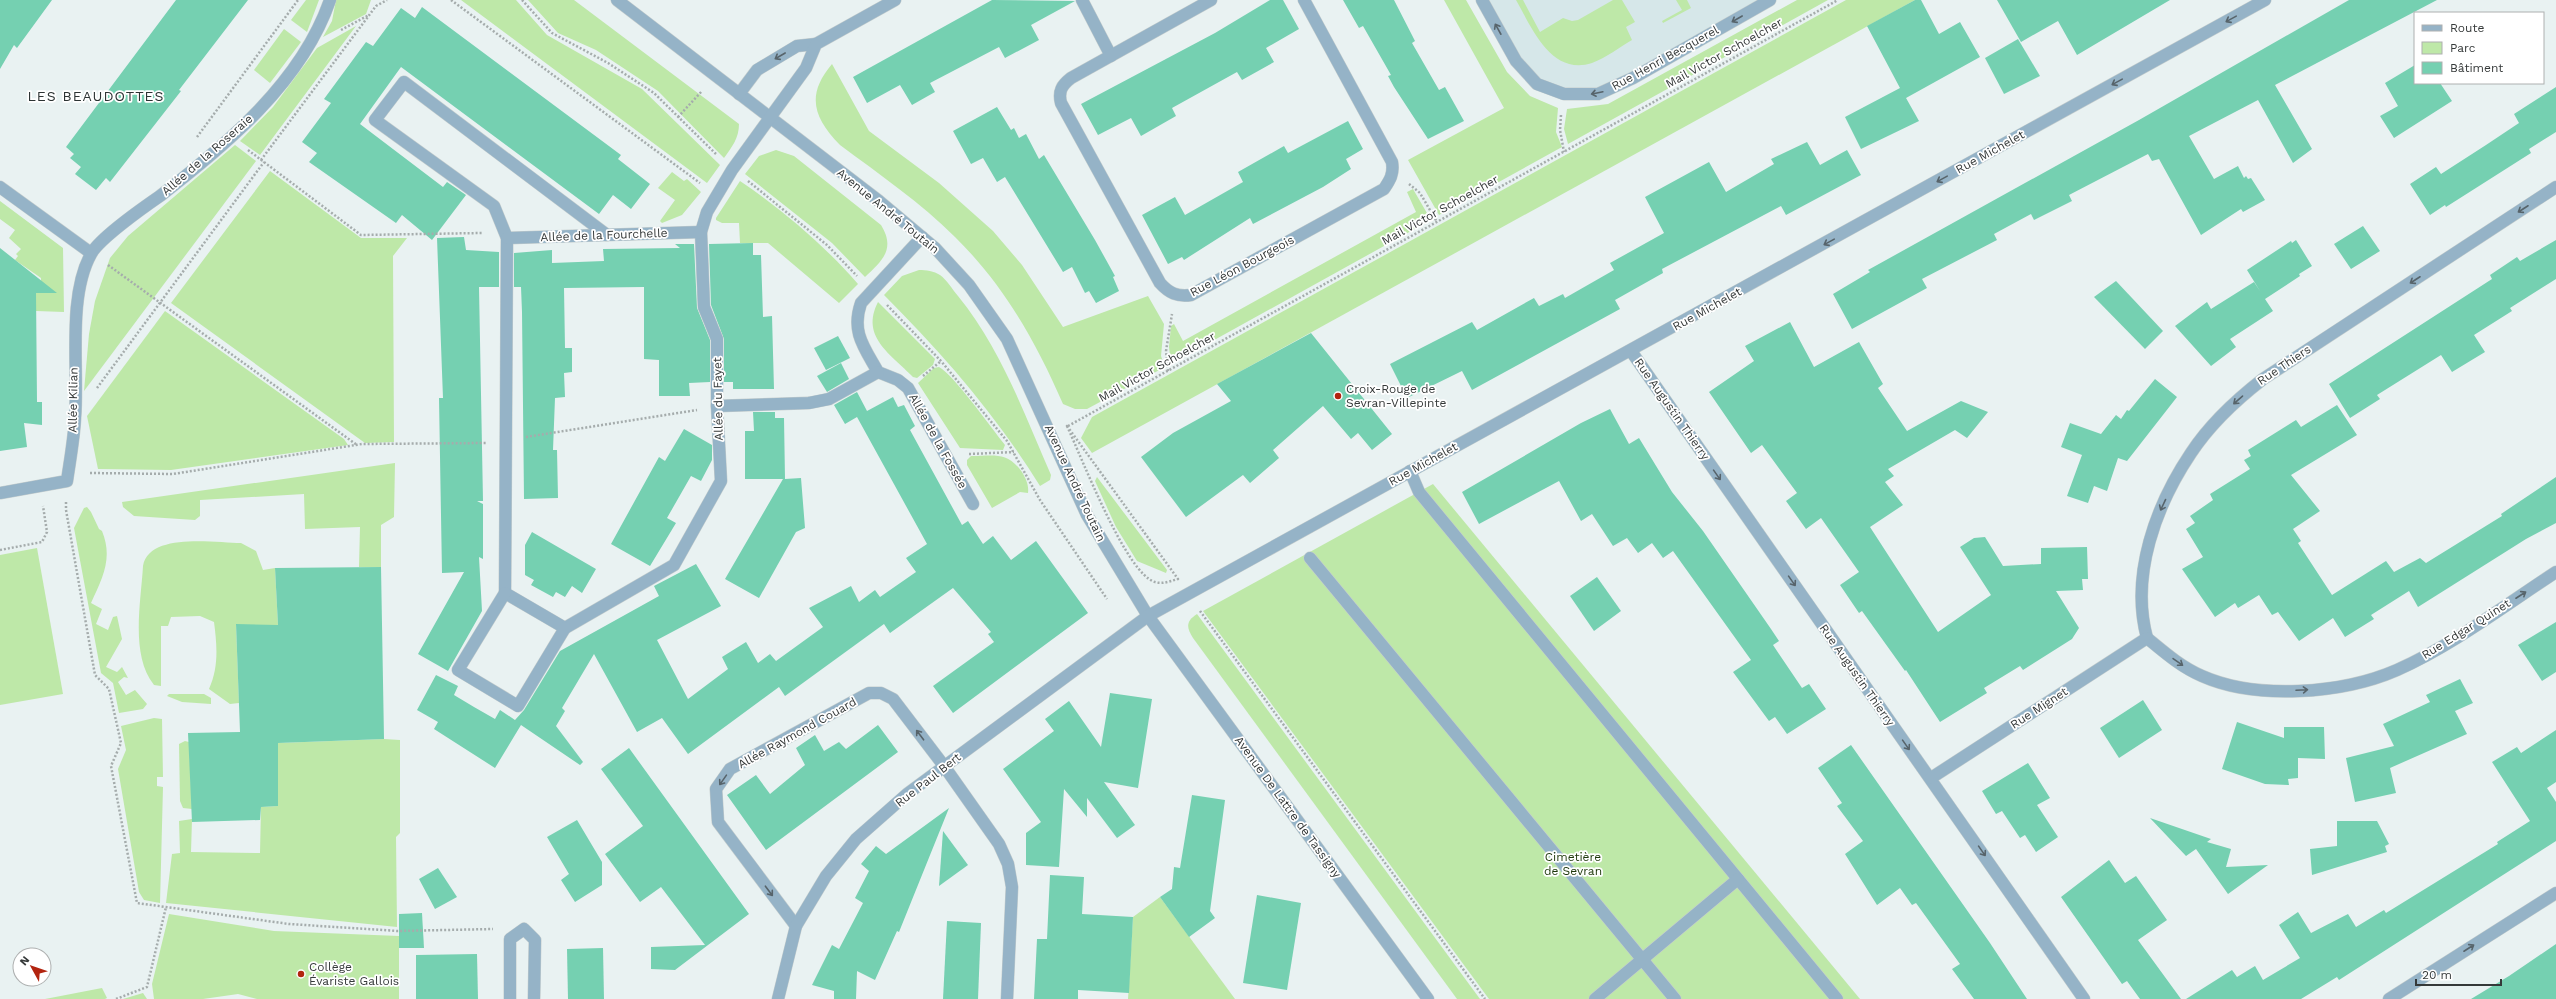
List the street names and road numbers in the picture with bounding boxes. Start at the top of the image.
street label: Mail Victor Schoelcher [1663,15,1785,91]
street label: Rue Henri Becquerel [1609,23,1721,93]
street label: Allée de la Roseraie [159,112,255,198]
street label: Rue Michelet [1953,127,2027,177]
street label: Avenue André Toutain [834,165,942,257]
street label: Mail Victor Schoelcher [1379,172,1501,248]
street label: Allée de la Fourchelle [540,226,668,244]
street label: Rue Léon Bourgeois [1188,233,1296,299]
street label: Rue Michelet [1670,284,1744,334]
street label: Mail Victor Schoelcher [1096,329,1218,405]
street label: Rue Thiers [2255,342,2313,388]
street label: Rue Augustin Thierry [1632,355,1713,463]
street label: Allée du Fayet [710,357,726,441]
street label: Allée Kilian [65,367,81,433]
street label: Allée de la Fossée [906,391,970,491]
street label: Avenue André Toutain [1042,422,1108,544]
street label: Rue Michelet [1386,439,1460,489]
street label: Rue Edgar Quinet [2419,596,2513,662]
street label: Rue Augustin Thierry [1817,621,1898,729]
street label: Rue Mignet [2008,684,2070,732]
street label: Allée Raymond Couard [735,695,859,771]
street label: Avenue De Lattre de Tassigny [1232,733,1345,881]
street label: Rue Paul Bert [892,750,964,810]

